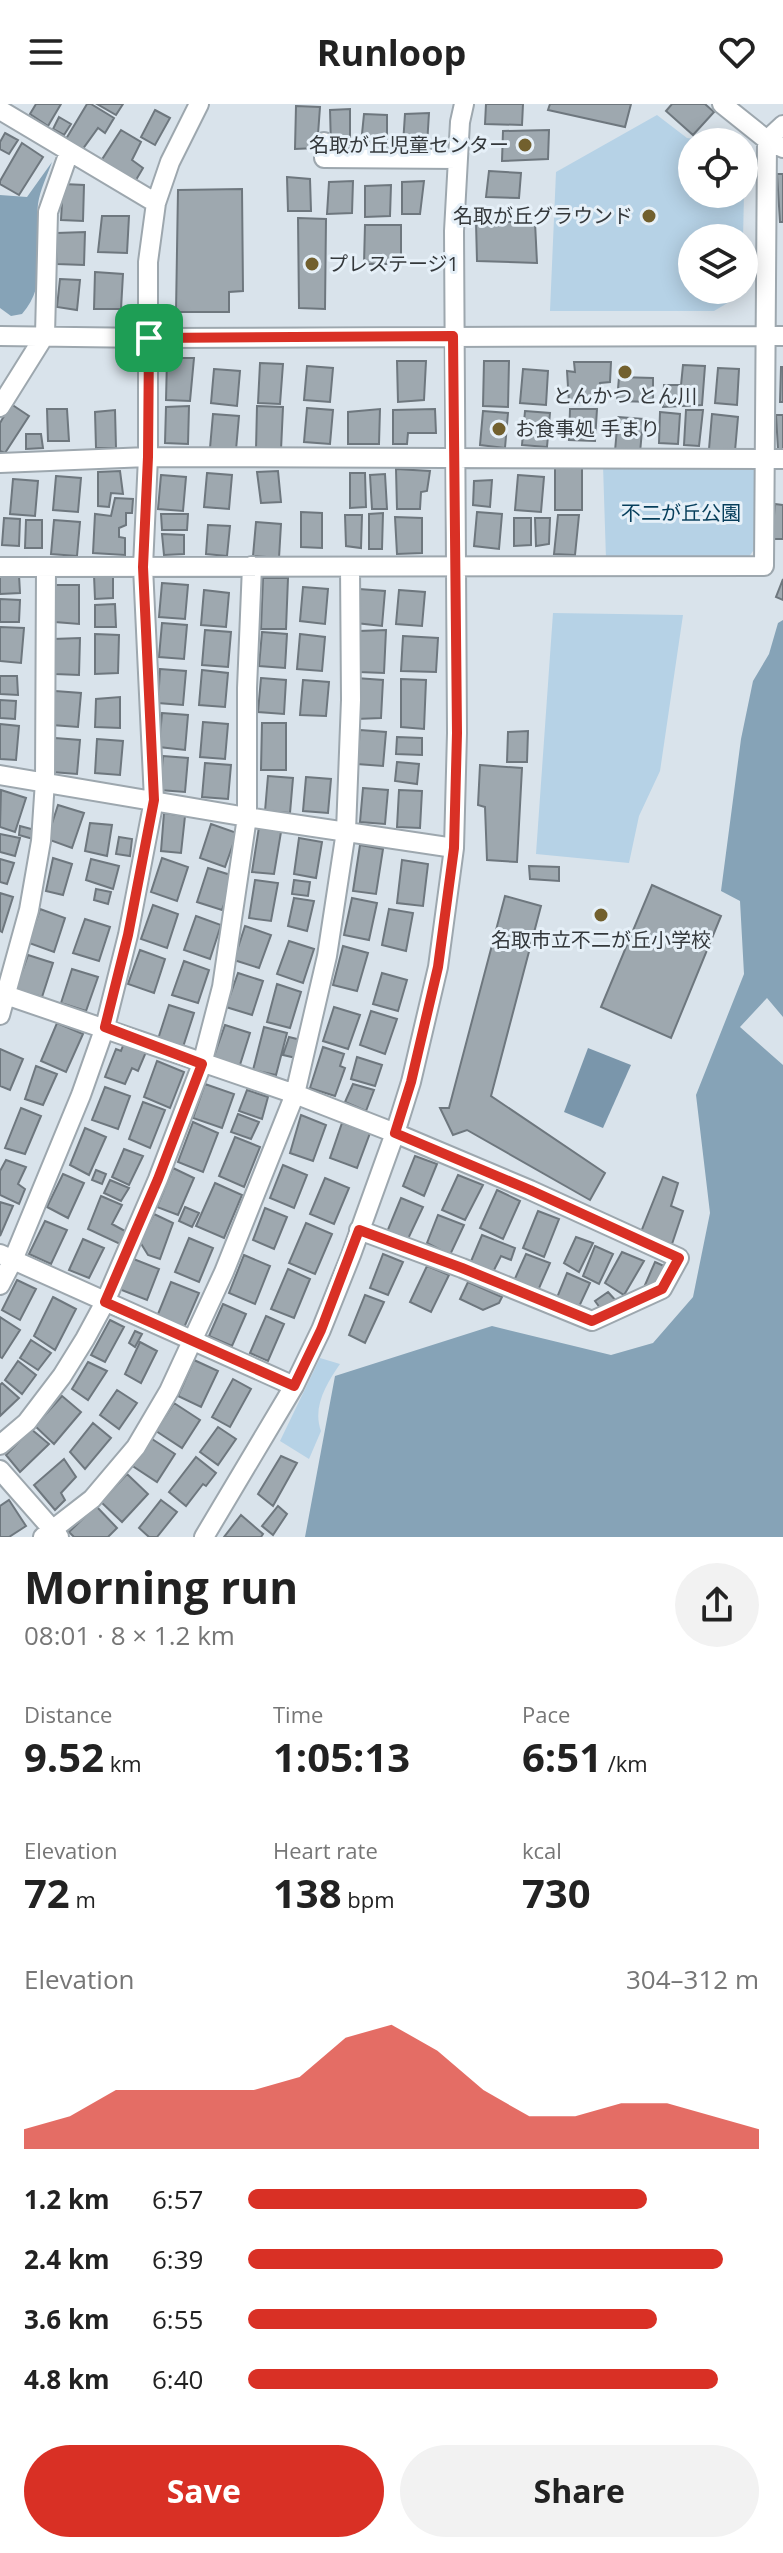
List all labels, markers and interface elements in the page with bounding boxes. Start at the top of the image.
text: Runloop [317,28,466,77]
icon: menu [24,30,68,74]
icon: heart [715,30,759,74]
map controls [678,128,758,304]
button: locate [678,128,758,208]
place label: 名取が丘児童センター [309,131,509,158]
marker: 名取が丘児童センター [516,136,534,154]
place label: 名取が丘グラウンド [453,202,633,229]
marker: 名取が丘グラウンド [640,207,658,225]
button: layers [678,224,758,304]
place label: プレステージ1 [328,250,459,277]
marker: プレステージ1 [303,255,321,273]
pin [115,304,183,372]
icon: arrive [127,316,171,360]
marker: とんかつ とん川 [616,363,634,381]
place label: とんかつ とん川 [552,382,698,409]
place label: お食事処 手まり [515,415,660,442]
marker: お食事処 手まり [490,420,508,438]
park label: 不二が丘公園 [621,499,741,526]
marker: 名取市立不二が丘小学校 [592,906,610,924]
place label: 名取市立不二が丘小学校 [491,926,711,953]
text: Morning run [24,1557,298,1617]
button: share [675,1563,759,1647]
text: 08:01 · 8 × 1.2 km [24,1617,235,1653]
text: Distance [24,1699,112,1729]
text: Time [273,1699,323,1729]
text: Pace [522,1699,570,1729]
text: 9.52 [24,1729,104,1784]
text: 1:05:13 [273,1729,410,1784]
text: 6:51 [522,1729,602,1784]
text: km [104,1748,142,1778]
text: /km [602,1748,648,1778]
text: Elevation [24,1835,117,1865]
text: Heart rate [273,1835,378,1865]
text: kcal [522,1835,562,1865]
text: 72 [24,1865,70,1920]
text: 138 [273,1865,342,1920]
text: 730 [522,1865,591,1920]
text: m [70,1884,96,1914]
text: bpm [342,1884,395,1914]
text: Elevation [24,1961,134,1997]
text: 304–312 m [626,1961,759,1997]
text: 1.2 km [24,2181,110,2217]
text: 6:57 [152,2181,203,2217]
text: 2.4 km [24,2241,110,2277]
text: 6:39 [152,2241,203,2277]
text: 3.6 km [24,2301,110,2337]
text: 6:55 [152,2301,203,2337]
text: 4.8 km [24,2361,110,2397]
text: 6:40 [152,2361,203,2397]
button: Save [24,2445,384,2537]
button: Share [400,2445,759,2537]

